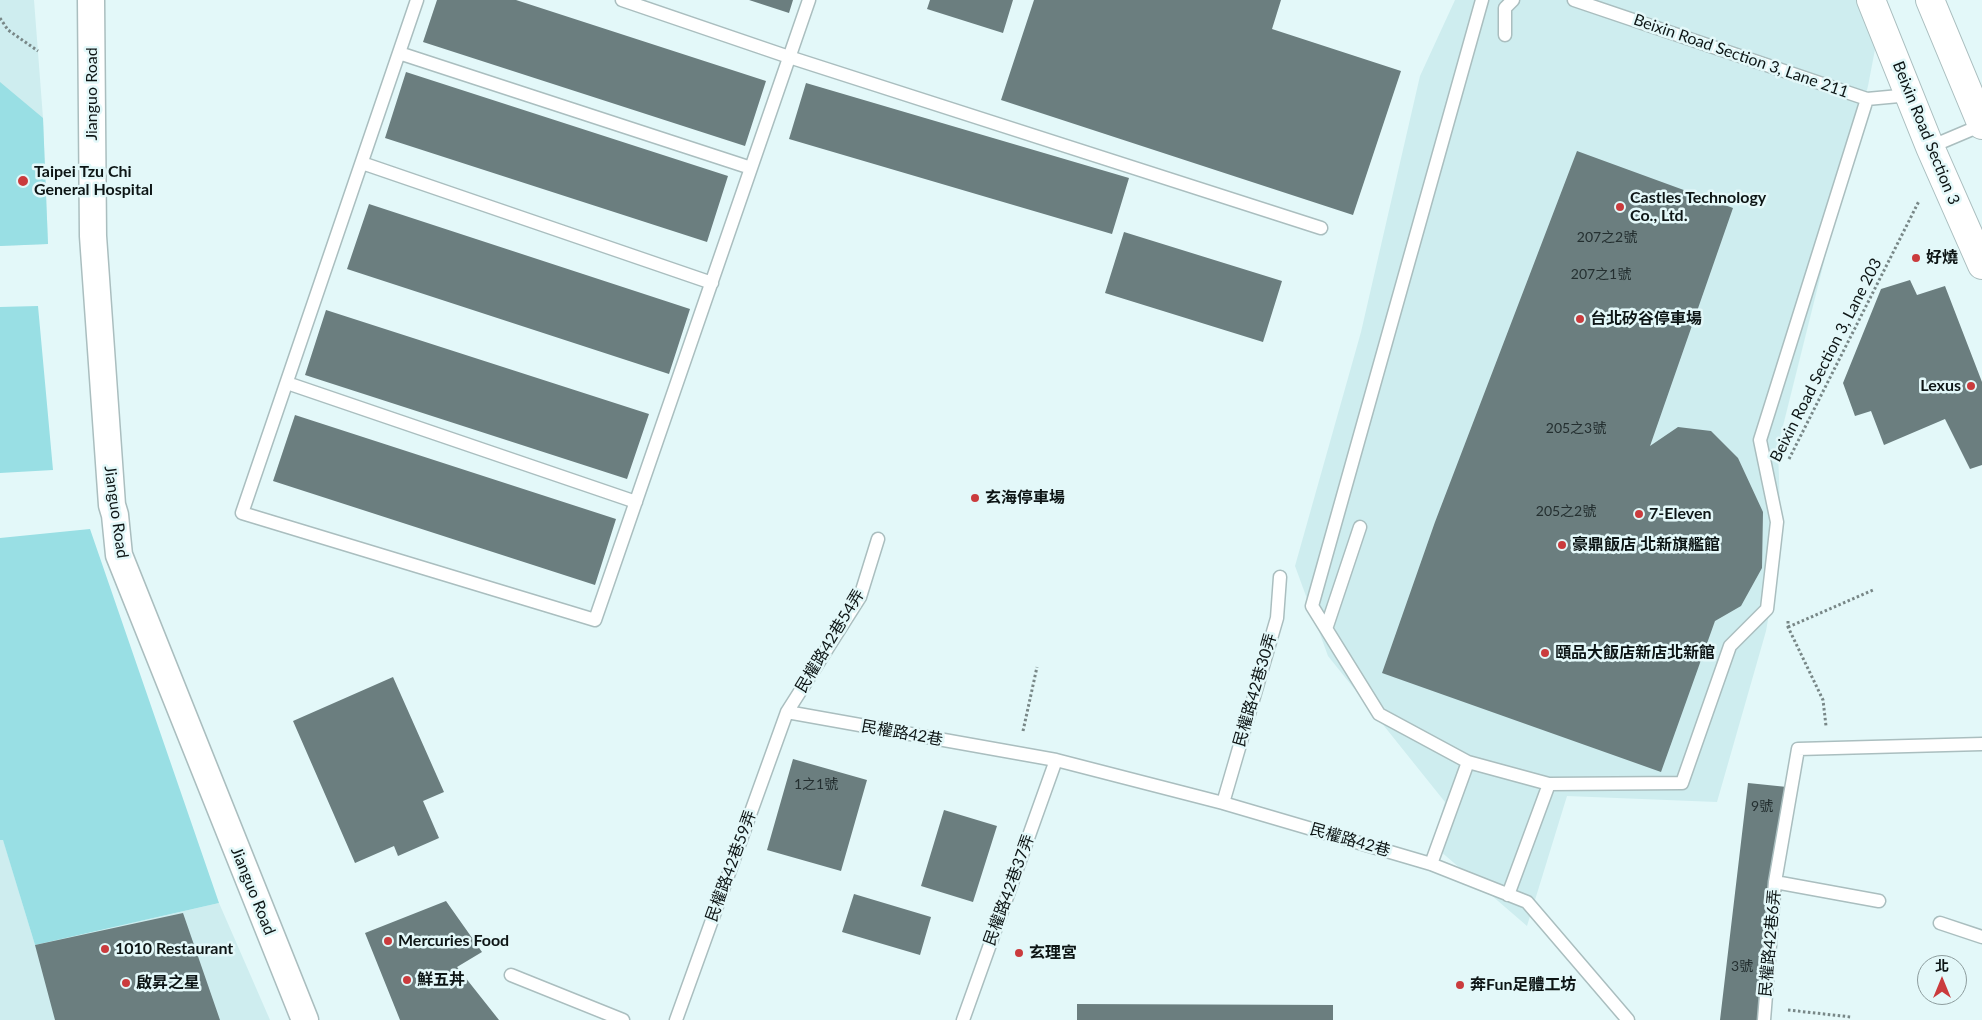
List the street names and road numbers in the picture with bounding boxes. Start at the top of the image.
street label: Beixin Road Section 3, Lane 211 [1631,10,1851,102]
street label: Jianguo Road [82,47,102,141]
street label: Beixin Road Section 3 [1888,59,1964,207]
street label: Beixin Road Section 3, Lane 203 [1766,255,1886,465]
street label: Jianguo Road [100,464,132,560]
street label: 民權路42巷54弄 [792,586,868,696]
street label: 民權路42巷30弄 [1230,631,1280,749]
street label: 民權路42巷 [860,716,944,750]
street label: 民權路42巷59弄 [702,808,760,924]
street label: 民權路42巷 [1308,819,1392,861]
street label: 民權路42巷37弄 [980,832,1038,948]
street label: Jianguo Road [227,844,279,938]
street label: 民權路42巷6弄 [1756,888,1784,998]

